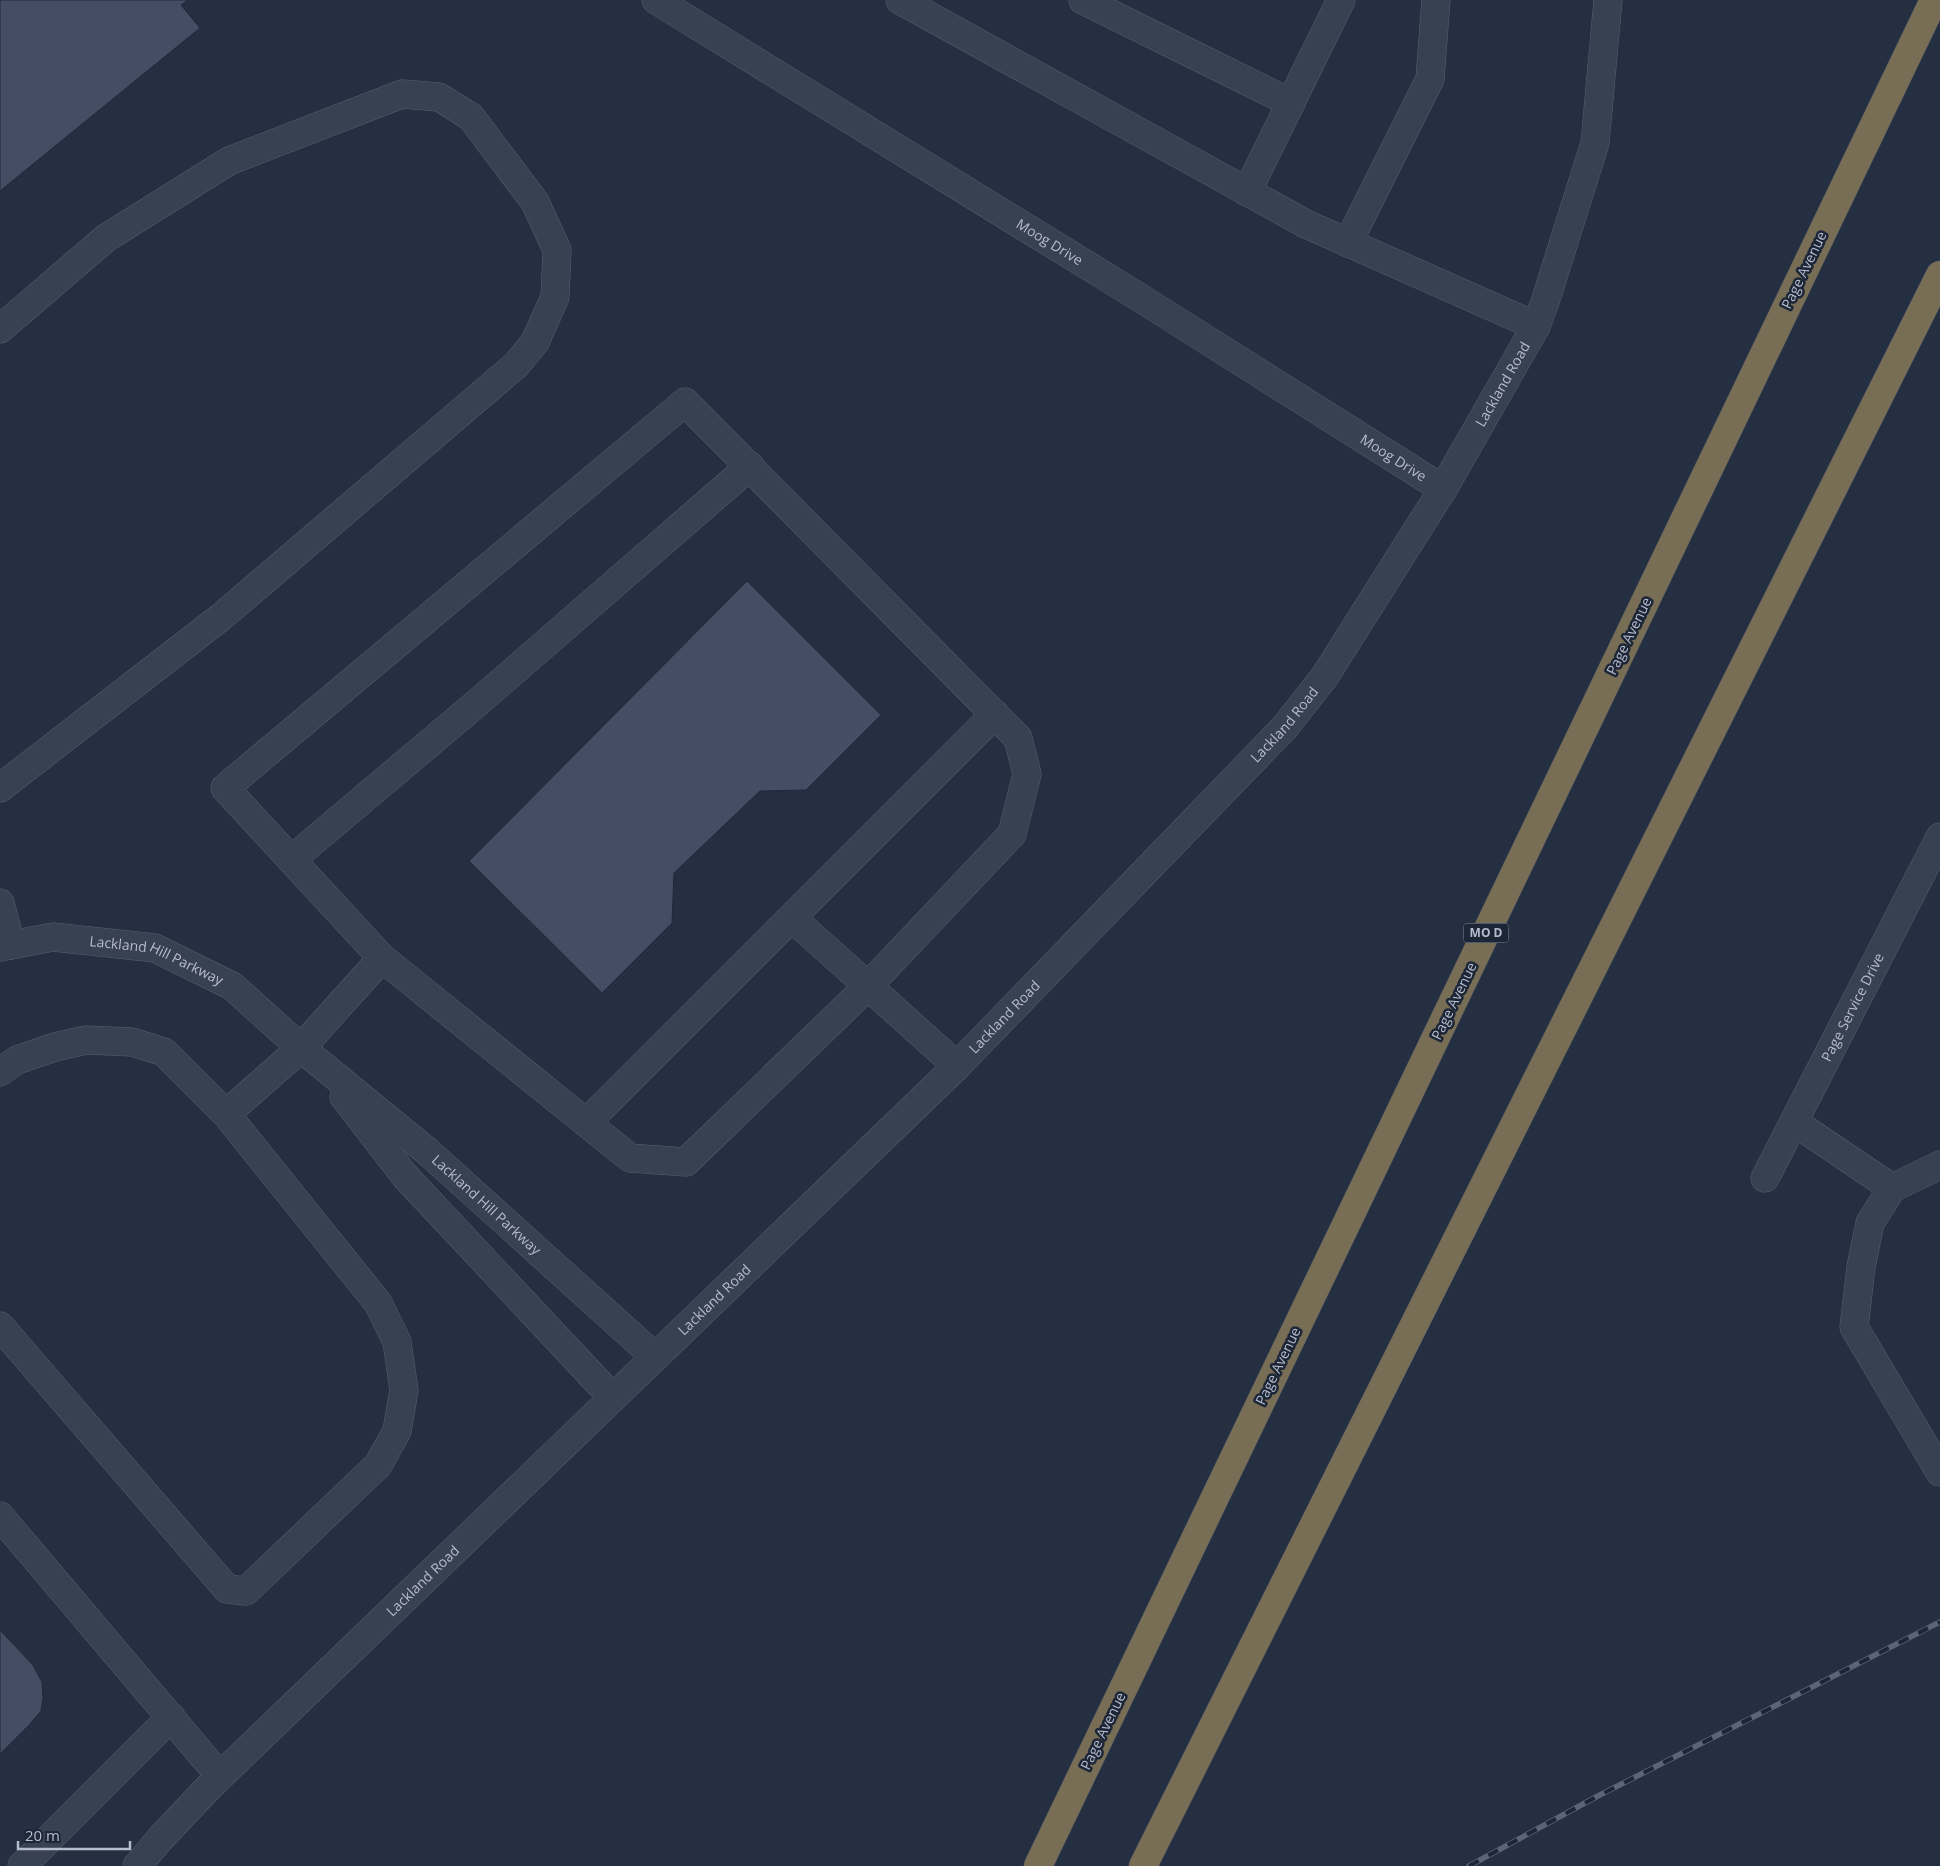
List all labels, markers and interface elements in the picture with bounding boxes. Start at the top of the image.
street label: Moog Drive [1013,214,1087,269]
street label: Page Avenue [1777,228,1831,312]
street label: Lackland Road [1471,338,1534,430]
street label: Moog Drive [1357,429,1431,485]
street label: Page Avenue [1602,594,1656,678]
street label: Lackland Road [1246,682,1322,766]
road number: MO D [1464,924,1508,942]
street label: Lackland Hill Parkway [88,931,227,990]
street label: Page Service Drive [1816,949,1888,1065]
street label: Page Avenue [1427,959,1481,1043]
street label: Lackland Road [964,976,1044,1057]
street label: Lackland Hill Parkway [428,1150,546,1259]
street label: Lackland Road [673,1260,755,1339]
street label: Page Avenue [1251,1324,1305,1408]
street label: Lackland Road [382,1541,463,1620]
street label: Page Avenue [1076,1689,1130,1773]
scale bar [18,1818,130,1850]
text: 20 m [25,1825,60,1845]

